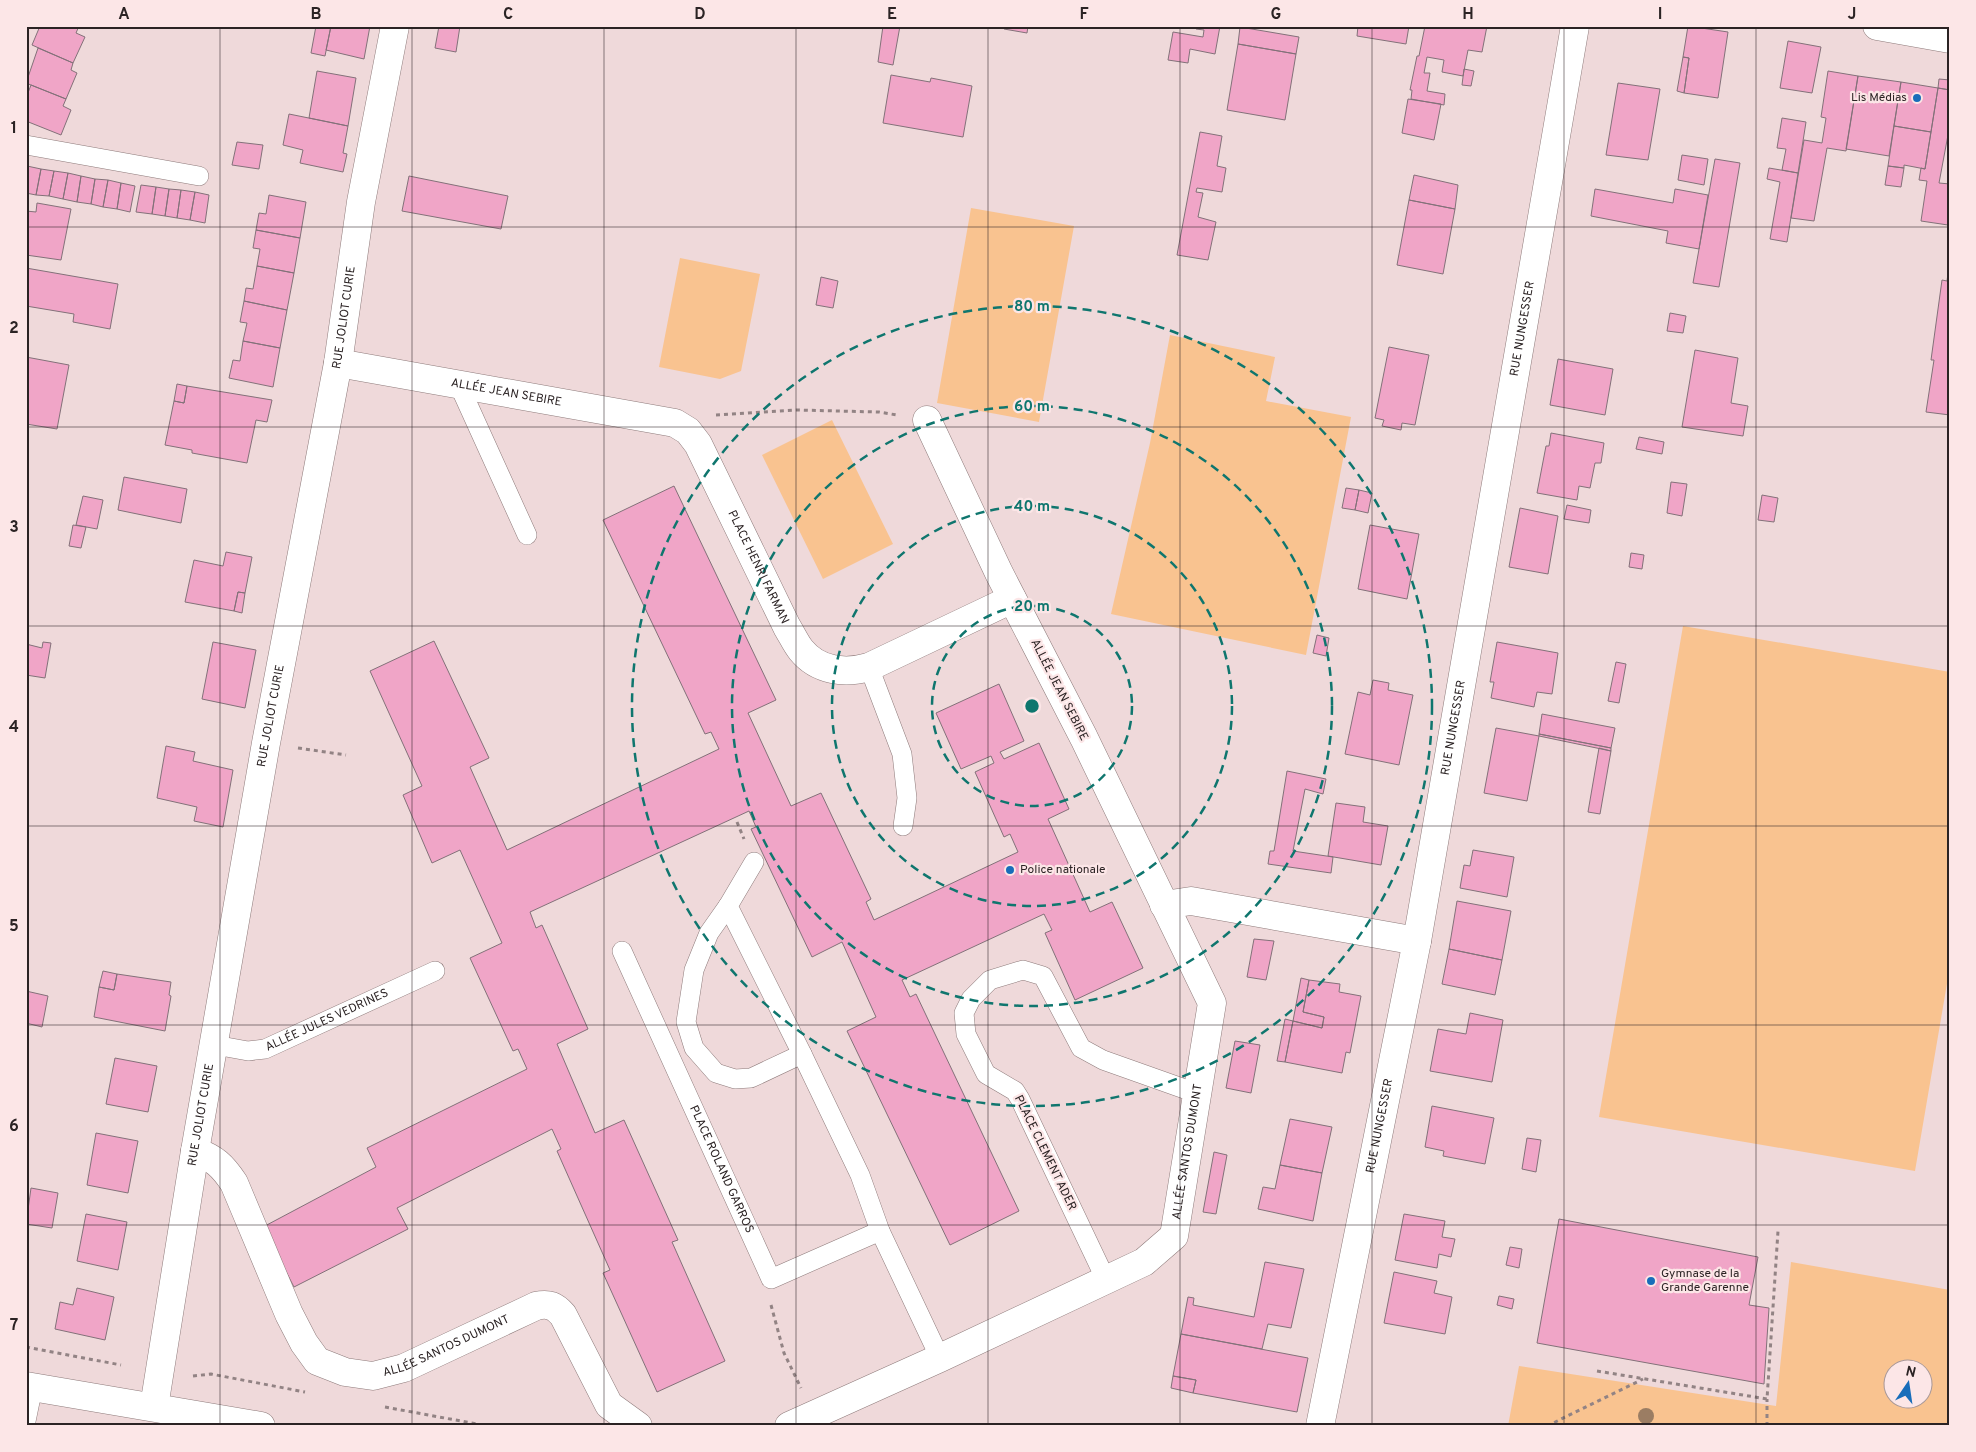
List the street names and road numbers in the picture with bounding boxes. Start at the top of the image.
street label: RUE JOLIOT CURIE [329,265,360,370]
street label: RUE NUNGESSER [1507,280,1539,377]
street label: ALLÉE JEAN SEBIRE [450,375,563,411]
street label: PLACE HENRI FARMAN [723,508,792,627]
street label: ALLÉE JEAN SEBIRE [1026,636,1092,744]
street label: RUE JOLIOT CURIE [254,663,289,768]
street label: RUE NUNGESSER [1438,679,1470,777]
street label: ALLÉE JULES VEDRINES [263,985,391,1056]
street label: RUE JOLIOT CURIE [185,1062,218,1167]
street label: RUE NUNGESSER [1363,1077,1397,1175]
street label: ALLÉE SANTOS DUMONT [1169,1083,1207,1221]
street label: PLACE CLEMENT ADER [1010,1093,1080,1213]
street label: PLACE ROLAND GARROS [685,1103,757,1236]
street label: ALLÉE SANTOS DUMONT [381,1312,512,1381]

